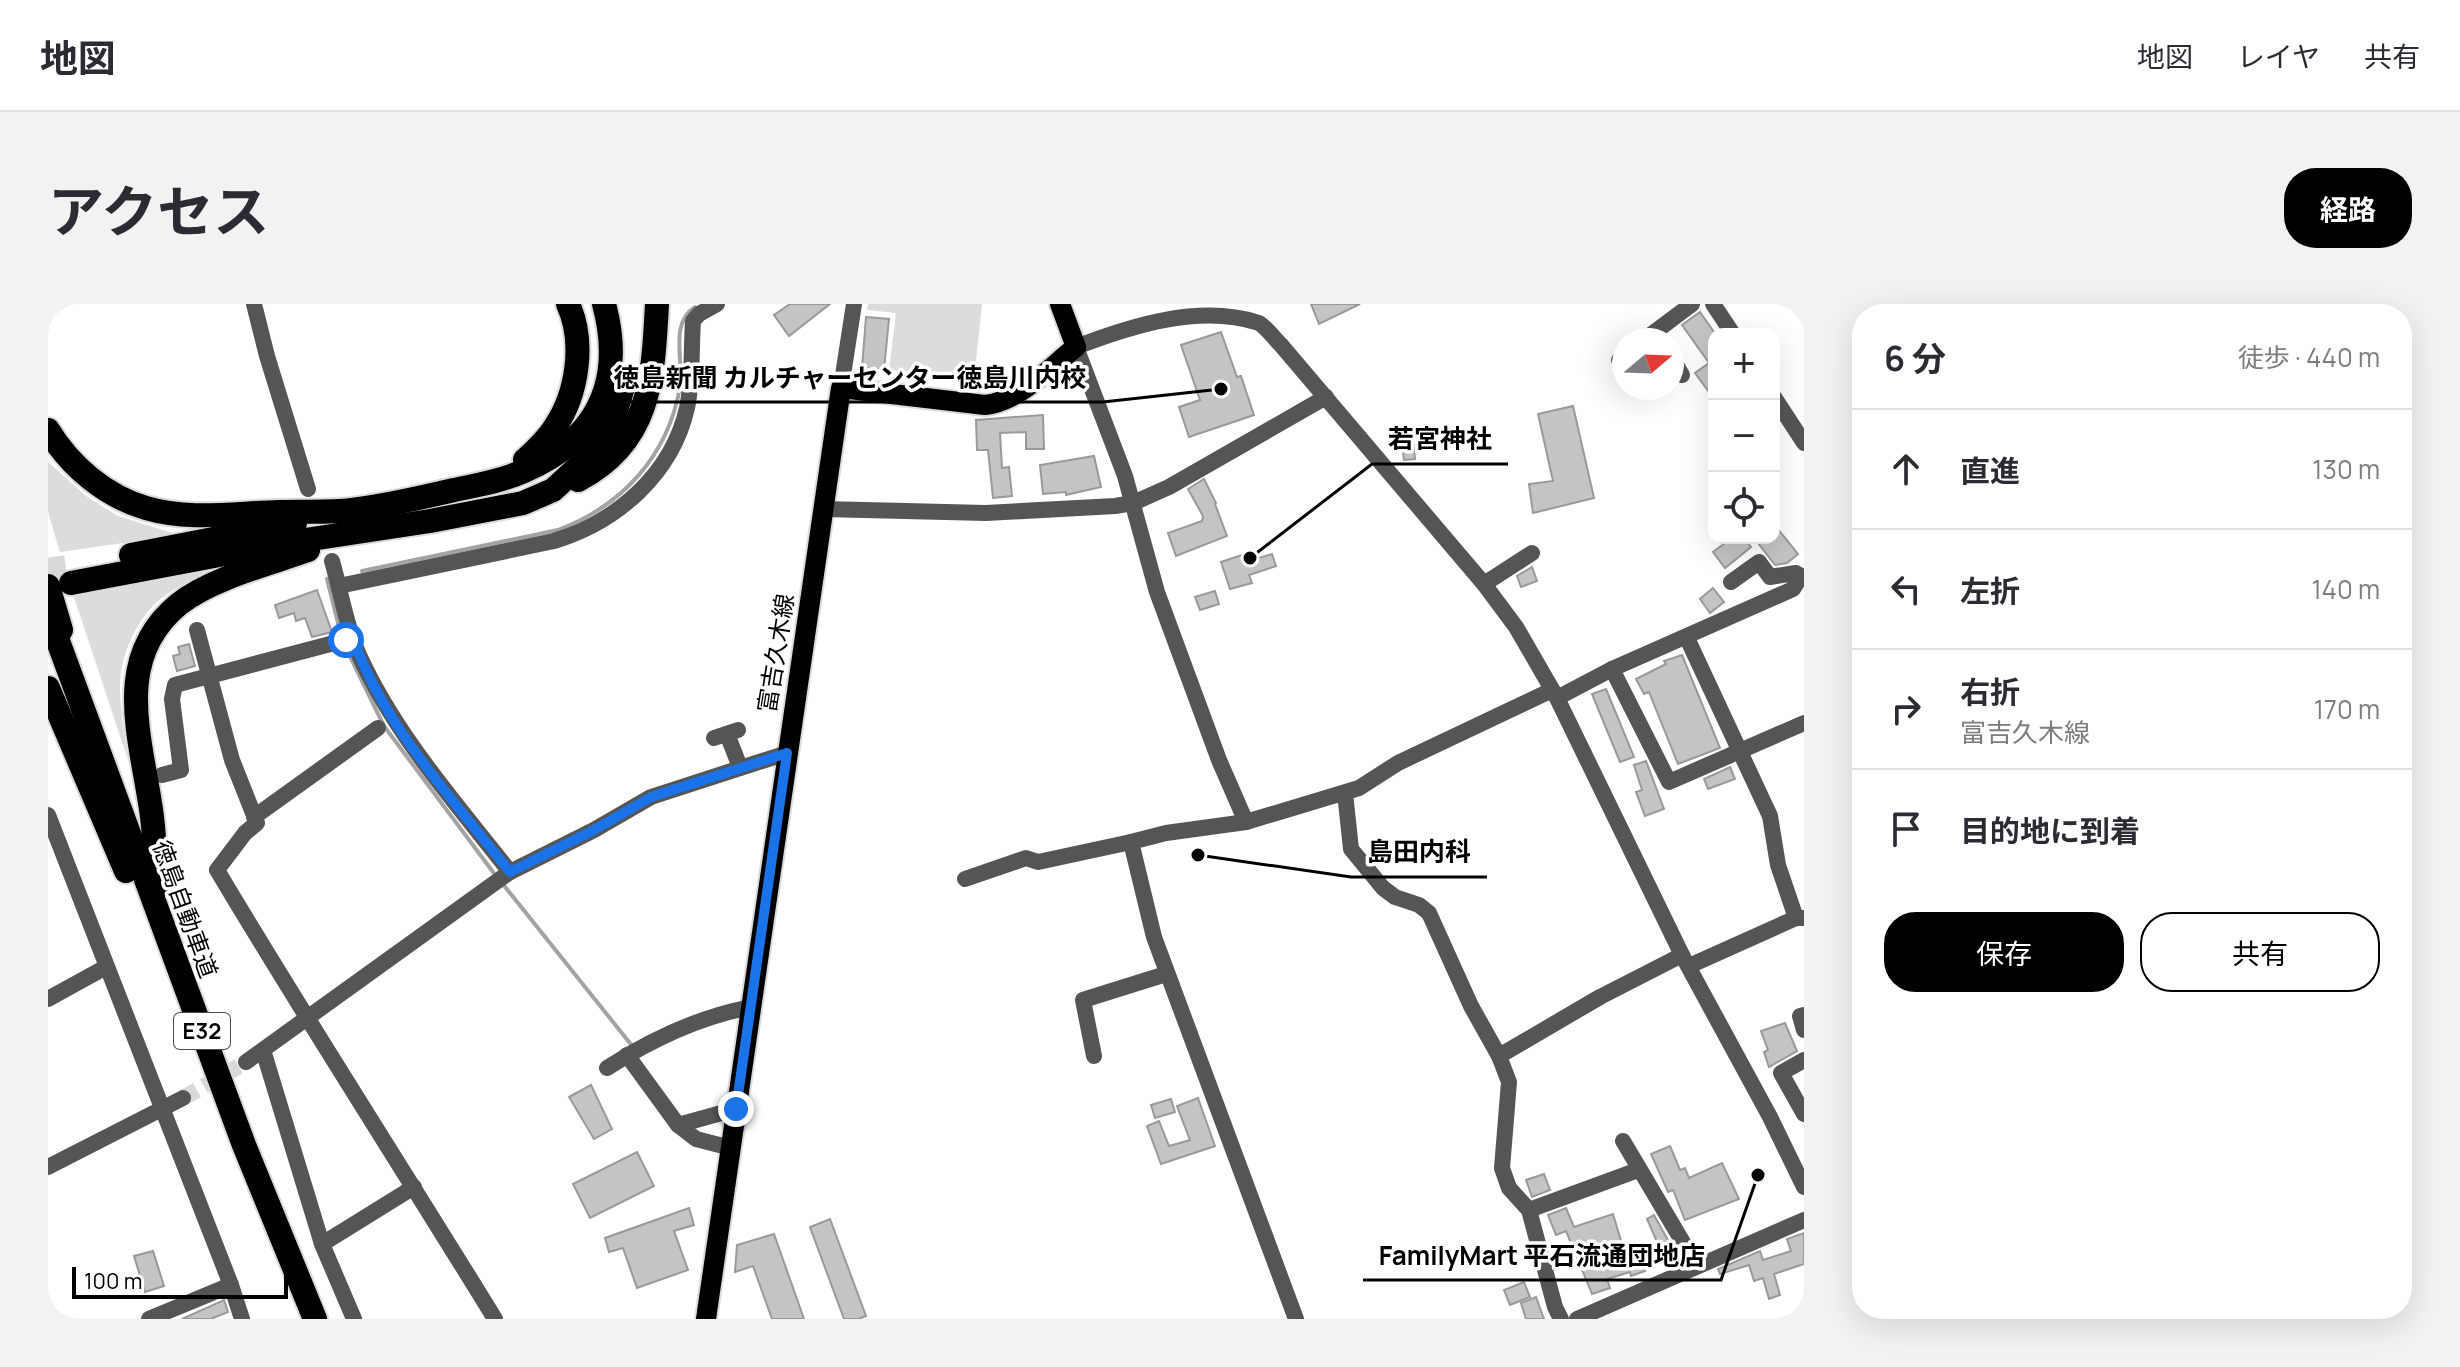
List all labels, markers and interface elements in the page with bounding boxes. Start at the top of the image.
text: 地図 [40,31,116,83]
text: 地図 [2137,37,2193,75]
text: レイヤ [2237,37,2320,75]
text: 共有 [2364,37,2420,75]
button: 経路 [2284,168,2412,248]
text: アクセス [48,172,269,249]
north arrow [1612,328,1684,400]
map controls [1708,328,1780,544]
button: + [1708,328,1780,400]
text: 6 分 [1884,335,1946,381]
text: 徒歩 · 440 m [2238,339,2380,375]
callout: 徳島新聞 カルチャーセンター徳島川内校 [597,352,1103,402]
text: 徳島新聞 カルチャーセンター徳島川内校 [614,359,1086,395]
button: − [1708,400,1780,472]
callout: 若宮神社 [1372,414,1508,464]
text: 若宮神社 [1388,420,1492,456]
icon: ahead [1884,447,1928,491]
text: 直進 [1960,450,2020,491]
text: 130 m [2312,451,2380,487]
button: locate [1708,472,1780,544]
icon: left [1884,567,1928,611]
text: 左折 [1960,570,2020,611]
text: 140 m [2311,571,2380,607]
street label: 富吉久木線 [749,591,801,715]
route start [328,622,364,658]
text: 右折 [1960,671,2020,712]
icon: right [1884,687,1928,731]
text: 170 m [2314,691,2380,727]
text: 富吉久木線 [1960,714,2090,750]
icon: arrive [1884,807,1928,851]
text: 目的地に到着 [1960,810,2140,851]
callout: 島田内科 [1351,827,1487,877]
text: 島田内科 [1367,833,1471,869]
street label: 徳島自動車道 [146,836,226,982]
button: 保存 [1884,912,2124,992]
button: 共有 [2140,912,2380,992]
road number: E32 [174,1013,230,1049]
route end [718,1091,754,1127]
callout: FamilyMart 平石流通団地店 [1363,1230,1721,1280]
text: FamilyMart 平石流通団地店 [1379,1237,1705,1273]
scale bar [72,1263,288,1299]
text: 100 m [84,1266,142,1296]

